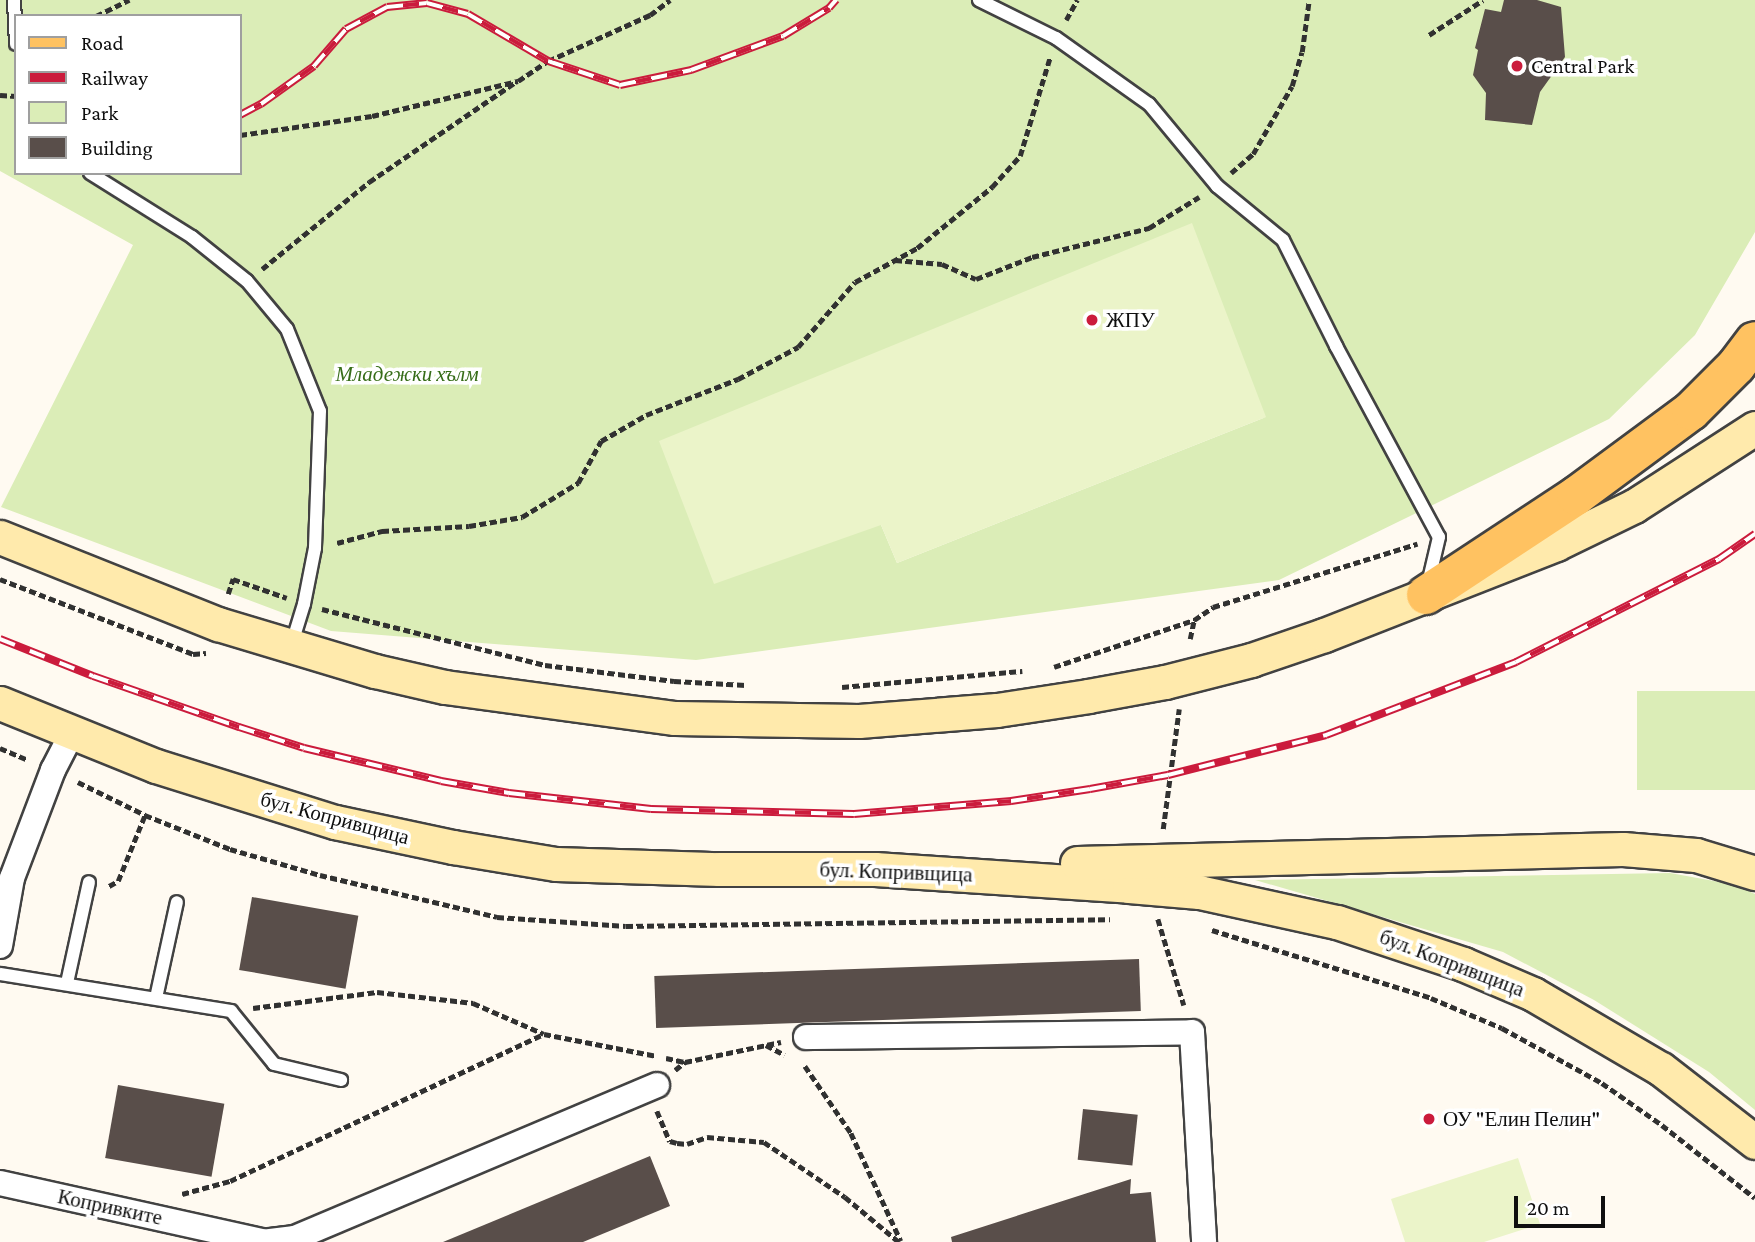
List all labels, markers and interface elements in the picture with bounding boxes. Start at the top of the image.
legend [14,14,242,175]
text: Road [81,31,124,55]
place label: Central Park [1531,53,1634,79]
marker: Central Park [1509,58,1525,74]
text: Railway [81,66,148,90]
text: Park [81,101,118,125]
text: Building [81,136,153,160]
place label: ЖПУ [1106,307,1155,333]
marker: ЖПУ [1084,312,1100,328]
park label: Младежки хълм [335,361,479,387]
street label: бул. Копривщица [258,786,412,850]
street label: бул. Копривщица [819,857,973,887]
street label: бул. Копривщица [1376,924,1528,1002]
place label: ОУ "Елин Пелин" [1443,1106,1600,1132]
marker: ОУ "Елин Пелин" [1421,1111,1437,1127]
scale bar [1517,1182,1608,1226]
street label: Копривките [55,1184,165,1230]
text: 20 m [1527,1196,1570,1220]

